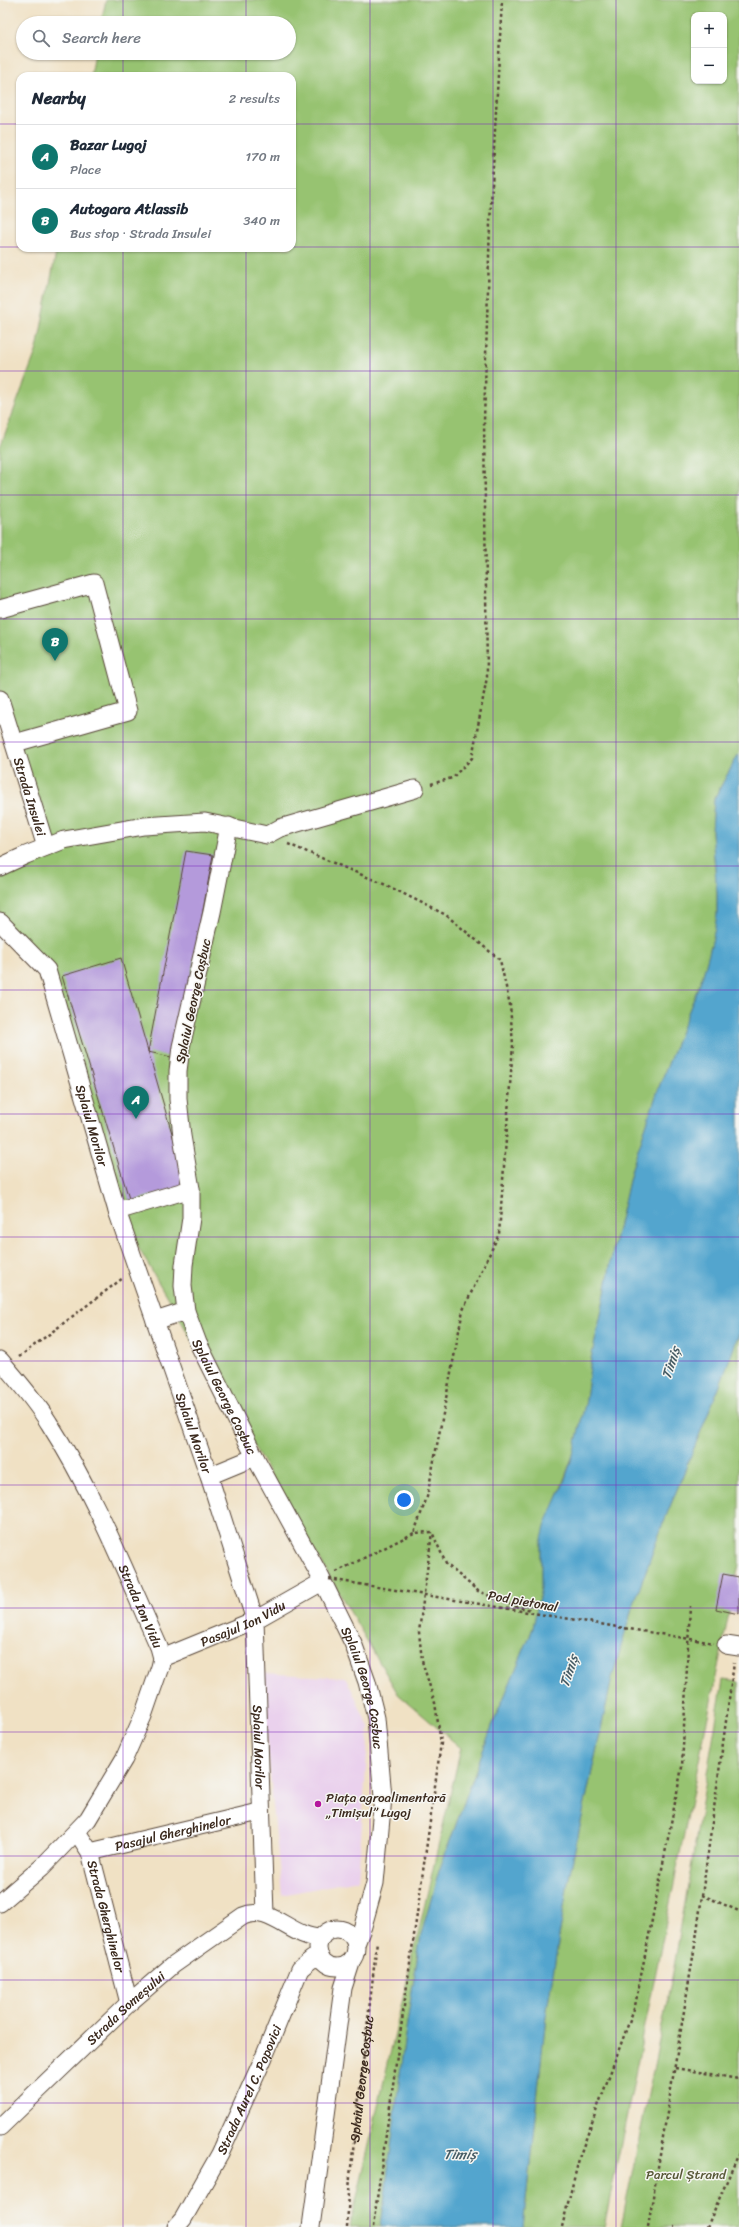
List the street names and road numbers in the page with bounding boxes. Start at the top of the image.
street label: Strada Insulei [7,754,53,839]
street label: Splaiul George Coșbuc [169,936,218,1065]
street label: Splaiul Morilor [69,1082,115,1170]
street label: Splaiul George Coșbuc [186,1334,264,1459]
street label: Splaiul Morilor [169,1389,219,1477]
street label: Strada Ion Vidu [112,1560,170,1652]
street label: Pod pietonal [486,1584,560,1618]
street label: Pasajul Ion Vidu [197,1593,290,1653]
street label: Splaiul George Coșbuc [335,1622,390,1750]
street label: Splaiul Morilor [246,1704,272,1790]
street label: Pasajul Gherghinelor [113,1808,234,1857]
street label: Strada Gherghinelor [81,1857,132,1975]
street label: Strada Someșului [80,1965,171,2050]
street label: Splaiul George Coșbuc [342,2014,380,2143]
street label: Strada Aurel C. Popovici [210,2021,288,2158]

